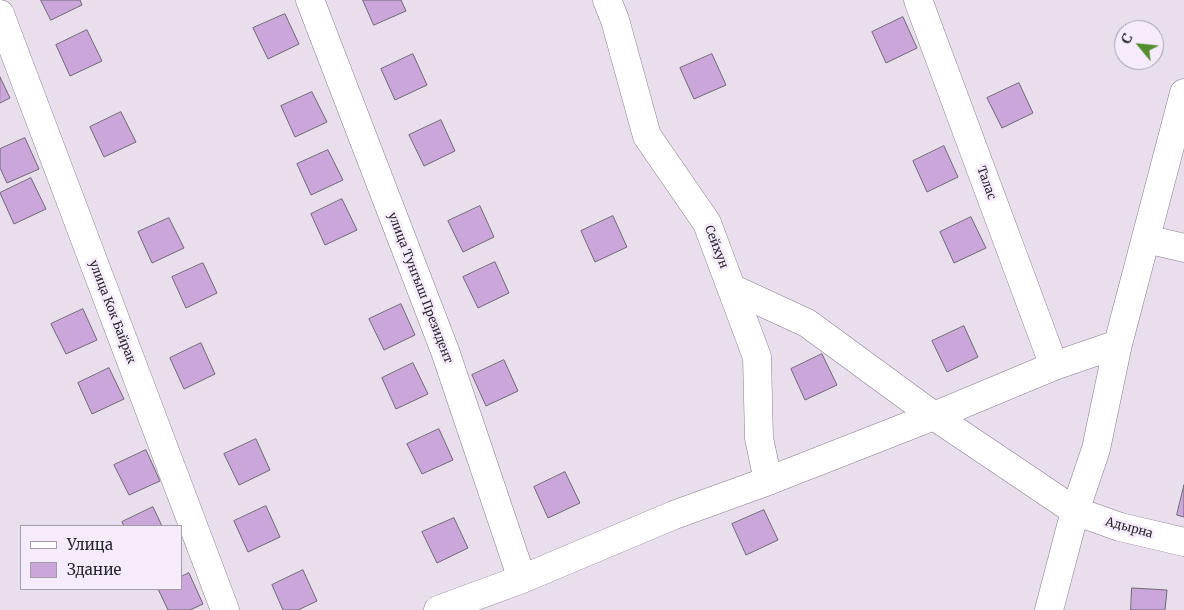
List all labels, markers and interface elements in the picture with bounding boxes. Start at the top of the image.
north arrow [1114,20,1164,70]
text: С [1117,30,1137,47]
street label: Талас [973,164,999,202]
street label: улица Тунгыш Президент [385,211,455,365]
street label: Сейхун [701,224,731,270]
street label: улица Кок Байрак [86,258,138,366]
street label: Адырна [1104,515,1154,541]
legend [20,525,182,590]
text: Улица [67,535,113,554]
text: Здание [67,560,121,579]

